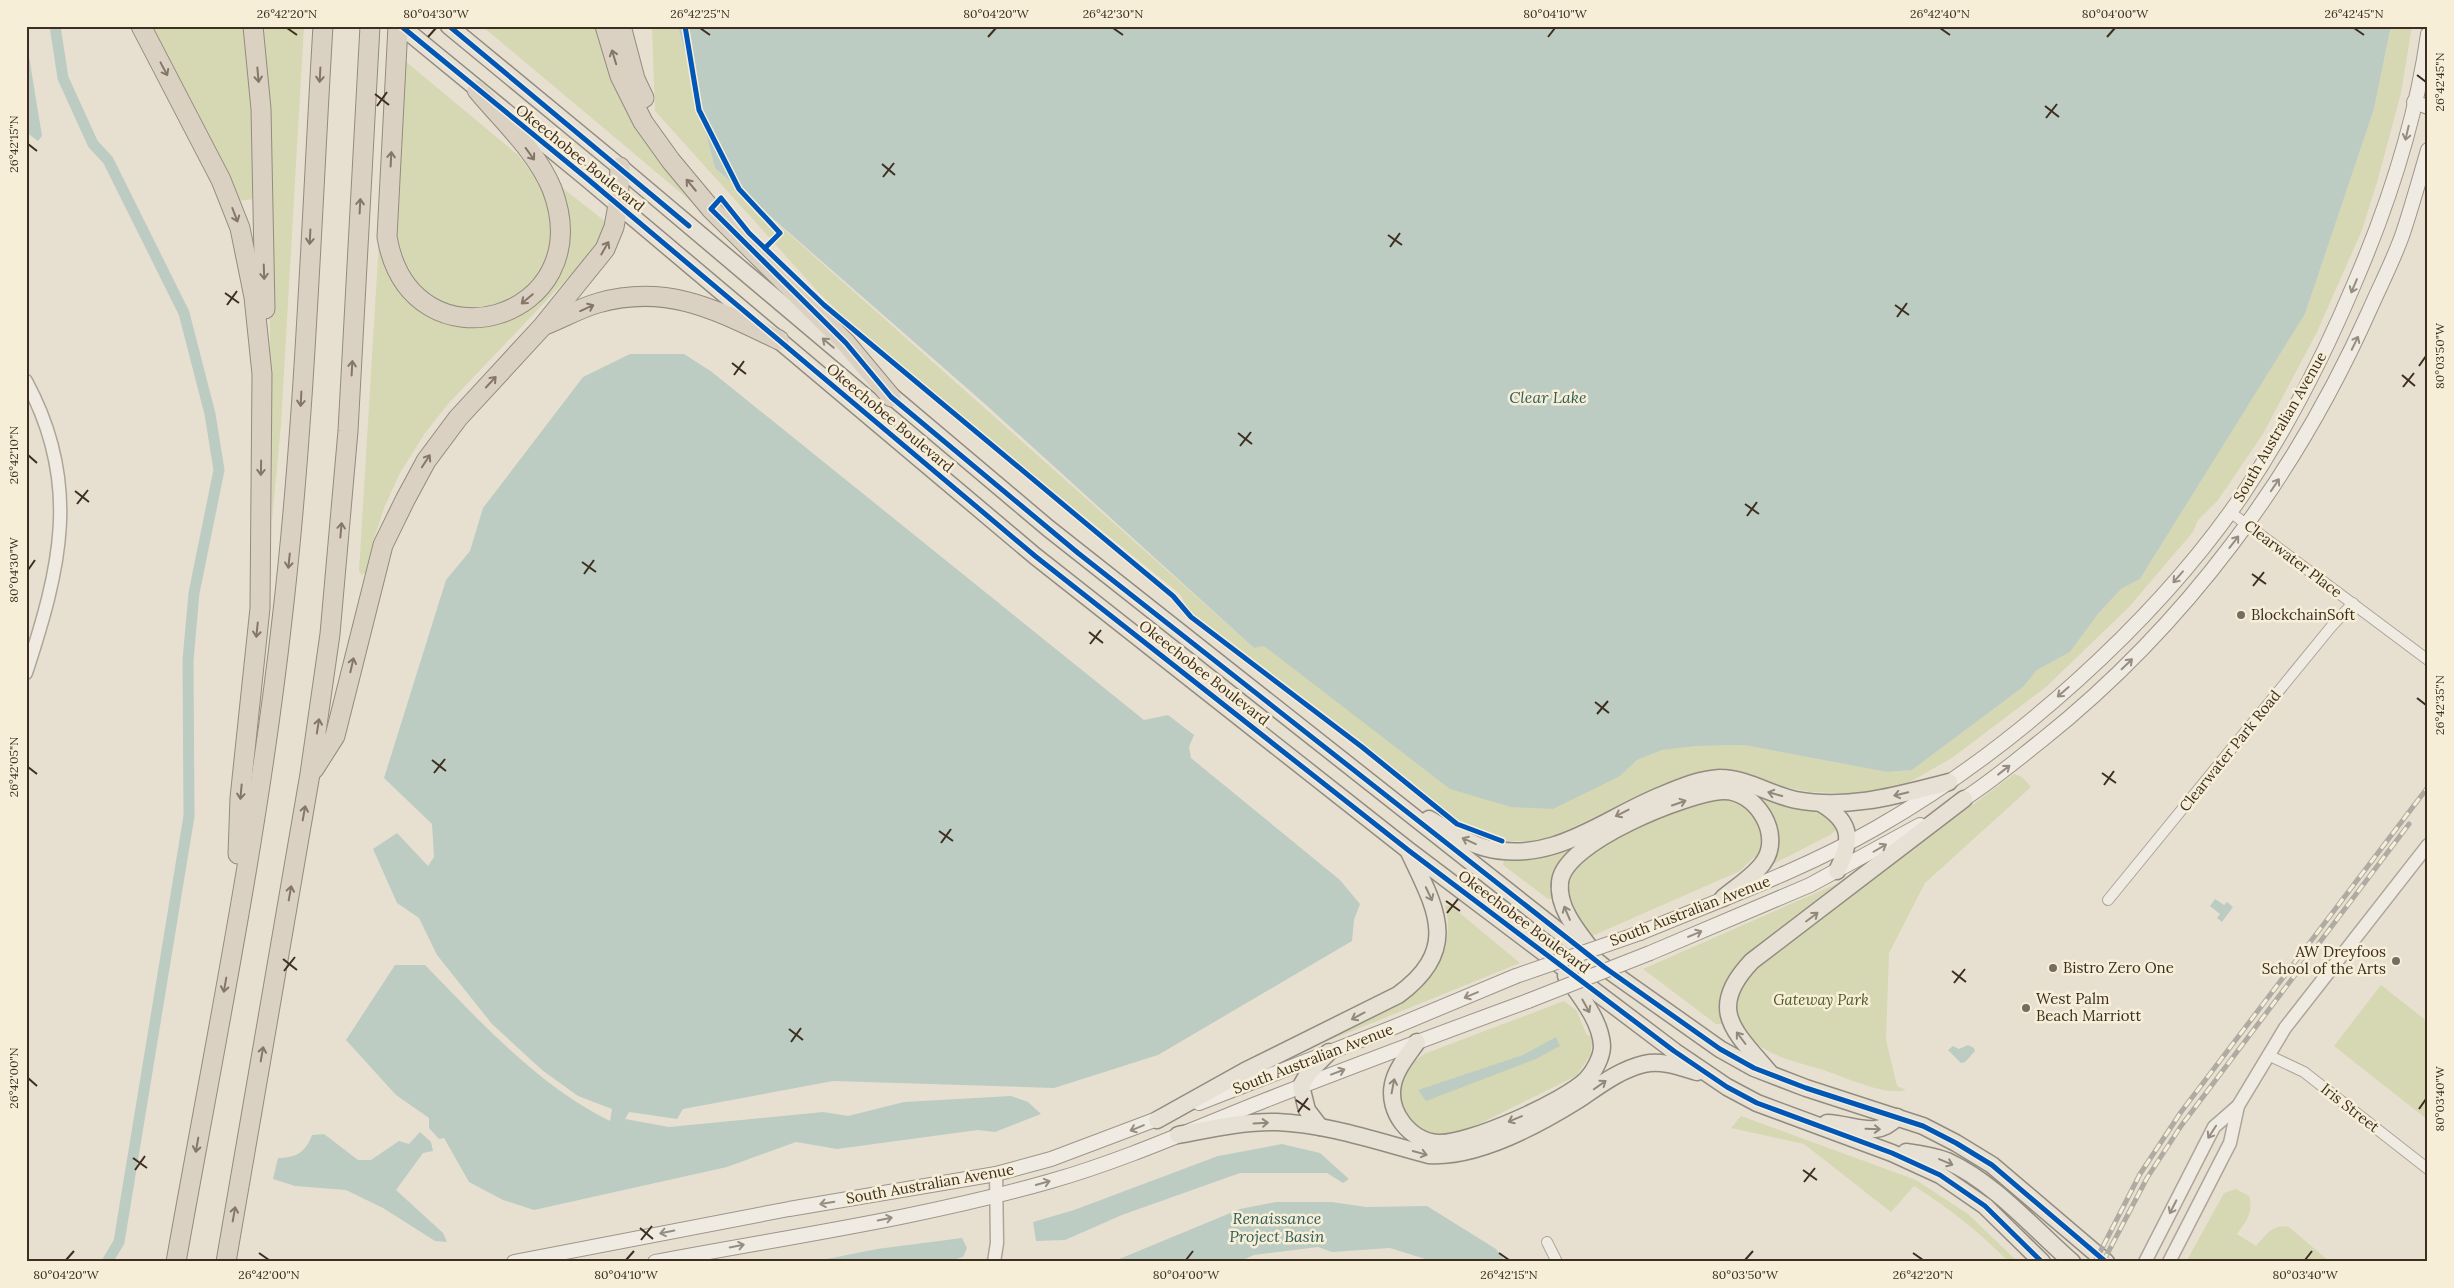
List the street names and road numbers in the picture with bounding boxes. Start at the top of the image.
street label: Okeechobee Boulevard [512,100,649,215]
street label: South Australian Avenue [2229,348,2330,505]
street label: Okeechobee Boulevard [823,359,958,476]
street label: Clearwater Place [2241,516,2346,602]
street label: Okeechobee Boulevard [1135,616,1273,729]
street label: Clearwater Park Road [2175,686,2284,815]
street label: Okeechobee Boulevard [1455,866,1594,977]
street label: South Australian Avenue [1607,871,1773,950]
street label: South Australian Avenue [1230,1019,1396,1098]
street label: Iris Street [2317,1079,2384,1136]
street label: South Australian Avenue [844,1159,1015,1208]

